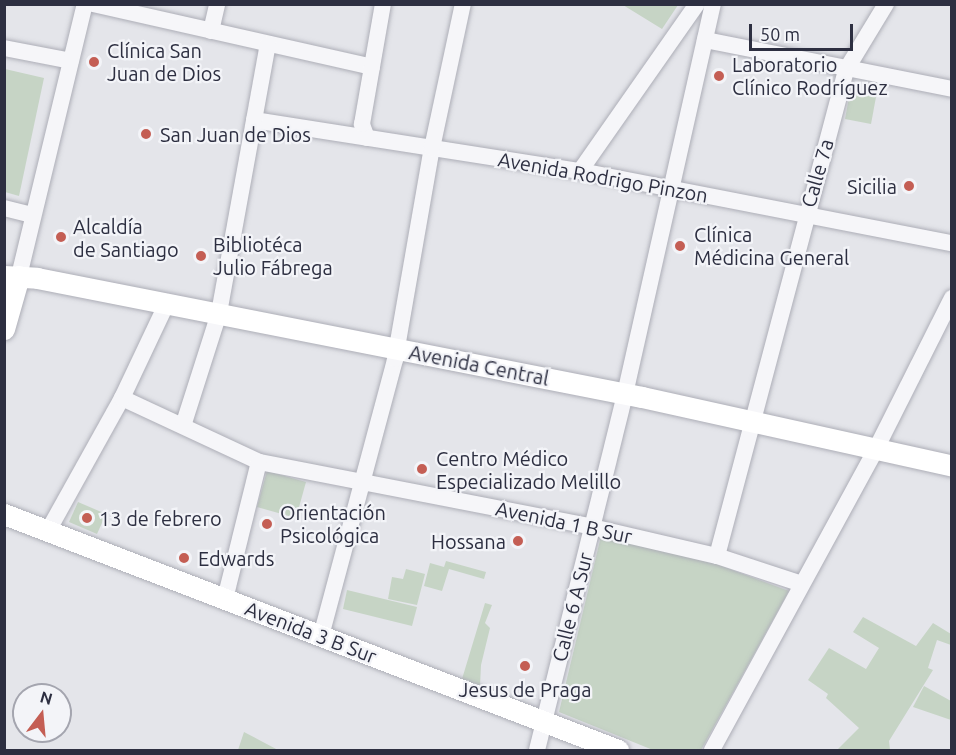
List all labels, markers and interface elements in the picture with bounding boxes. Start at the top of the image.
scale bar [752,12,856,50]
text: 50 m [760,24,800,44]
place label: Clínica San Juan de Dios [107,39,221,86]
place label: Laboratorio Clínico Rodríguez [732,52,888,99]
marker: Clínica San Juan de Dios [85,53,103,71]
marker: Laboratorio Clínico Rodríguez [710,67,728,85]
place label: San Juan de Dios [160,122,311,146]
marker: San Juan de Dios [137,125,155,143]
street label: Calle 7a [796,136,838,210]
street label: Avenida Rodrigo Pinzon [496,147,710,207]
place label: Sicilia [847,174,897,198]
marker: Sicilia [902,179,916,193]
place label: Alcaldía de Santiago [73,214,179,261]
place label: Clínica Médicina General [694,222,849,269]
marker: Alcaldía de Santiago [54,230,68,244]
place label: Bibliotéca Julio Fábrega [213,232,333,279]
marker: Clínica Médicina General [671,237,689,255]
marker: Bibliotéca Julio Fábrega [194,249,208,263]
street label: Avenida Central [407,340,551,390]
place label: Centro Médico Especializado Melillo [436,446,621,493]
marker: Centro Médico Especializado Melillo [413,460,431,478]
street label: Avenida 1 B Sur [494,496,634,548]
place label: Orientación Psicológica [280,500,386,547]
place label: 13 de febrero [99,506,222,530]
marker: 13 de febrero [80,511,94,525]
marker: Orientación Psicológica [258,515,276,533]
place label: Hossana [431,529,506,553]
marker: Hossana [511,534,525,548]
place label: Edwards [198,546,274,570]
marker: Edwards [175,549,193,567]
street label: Calle 6 A Sur [547,550,597,664]
street label: Avenida 3 B Sur [242,596,380,668]
marker: Jesus de Praga [516,657,534,675]
place label: Jesus de Praga [458,677,592,701]
north arrow [12,683,72,743]
text: N [38,687,55,708]

